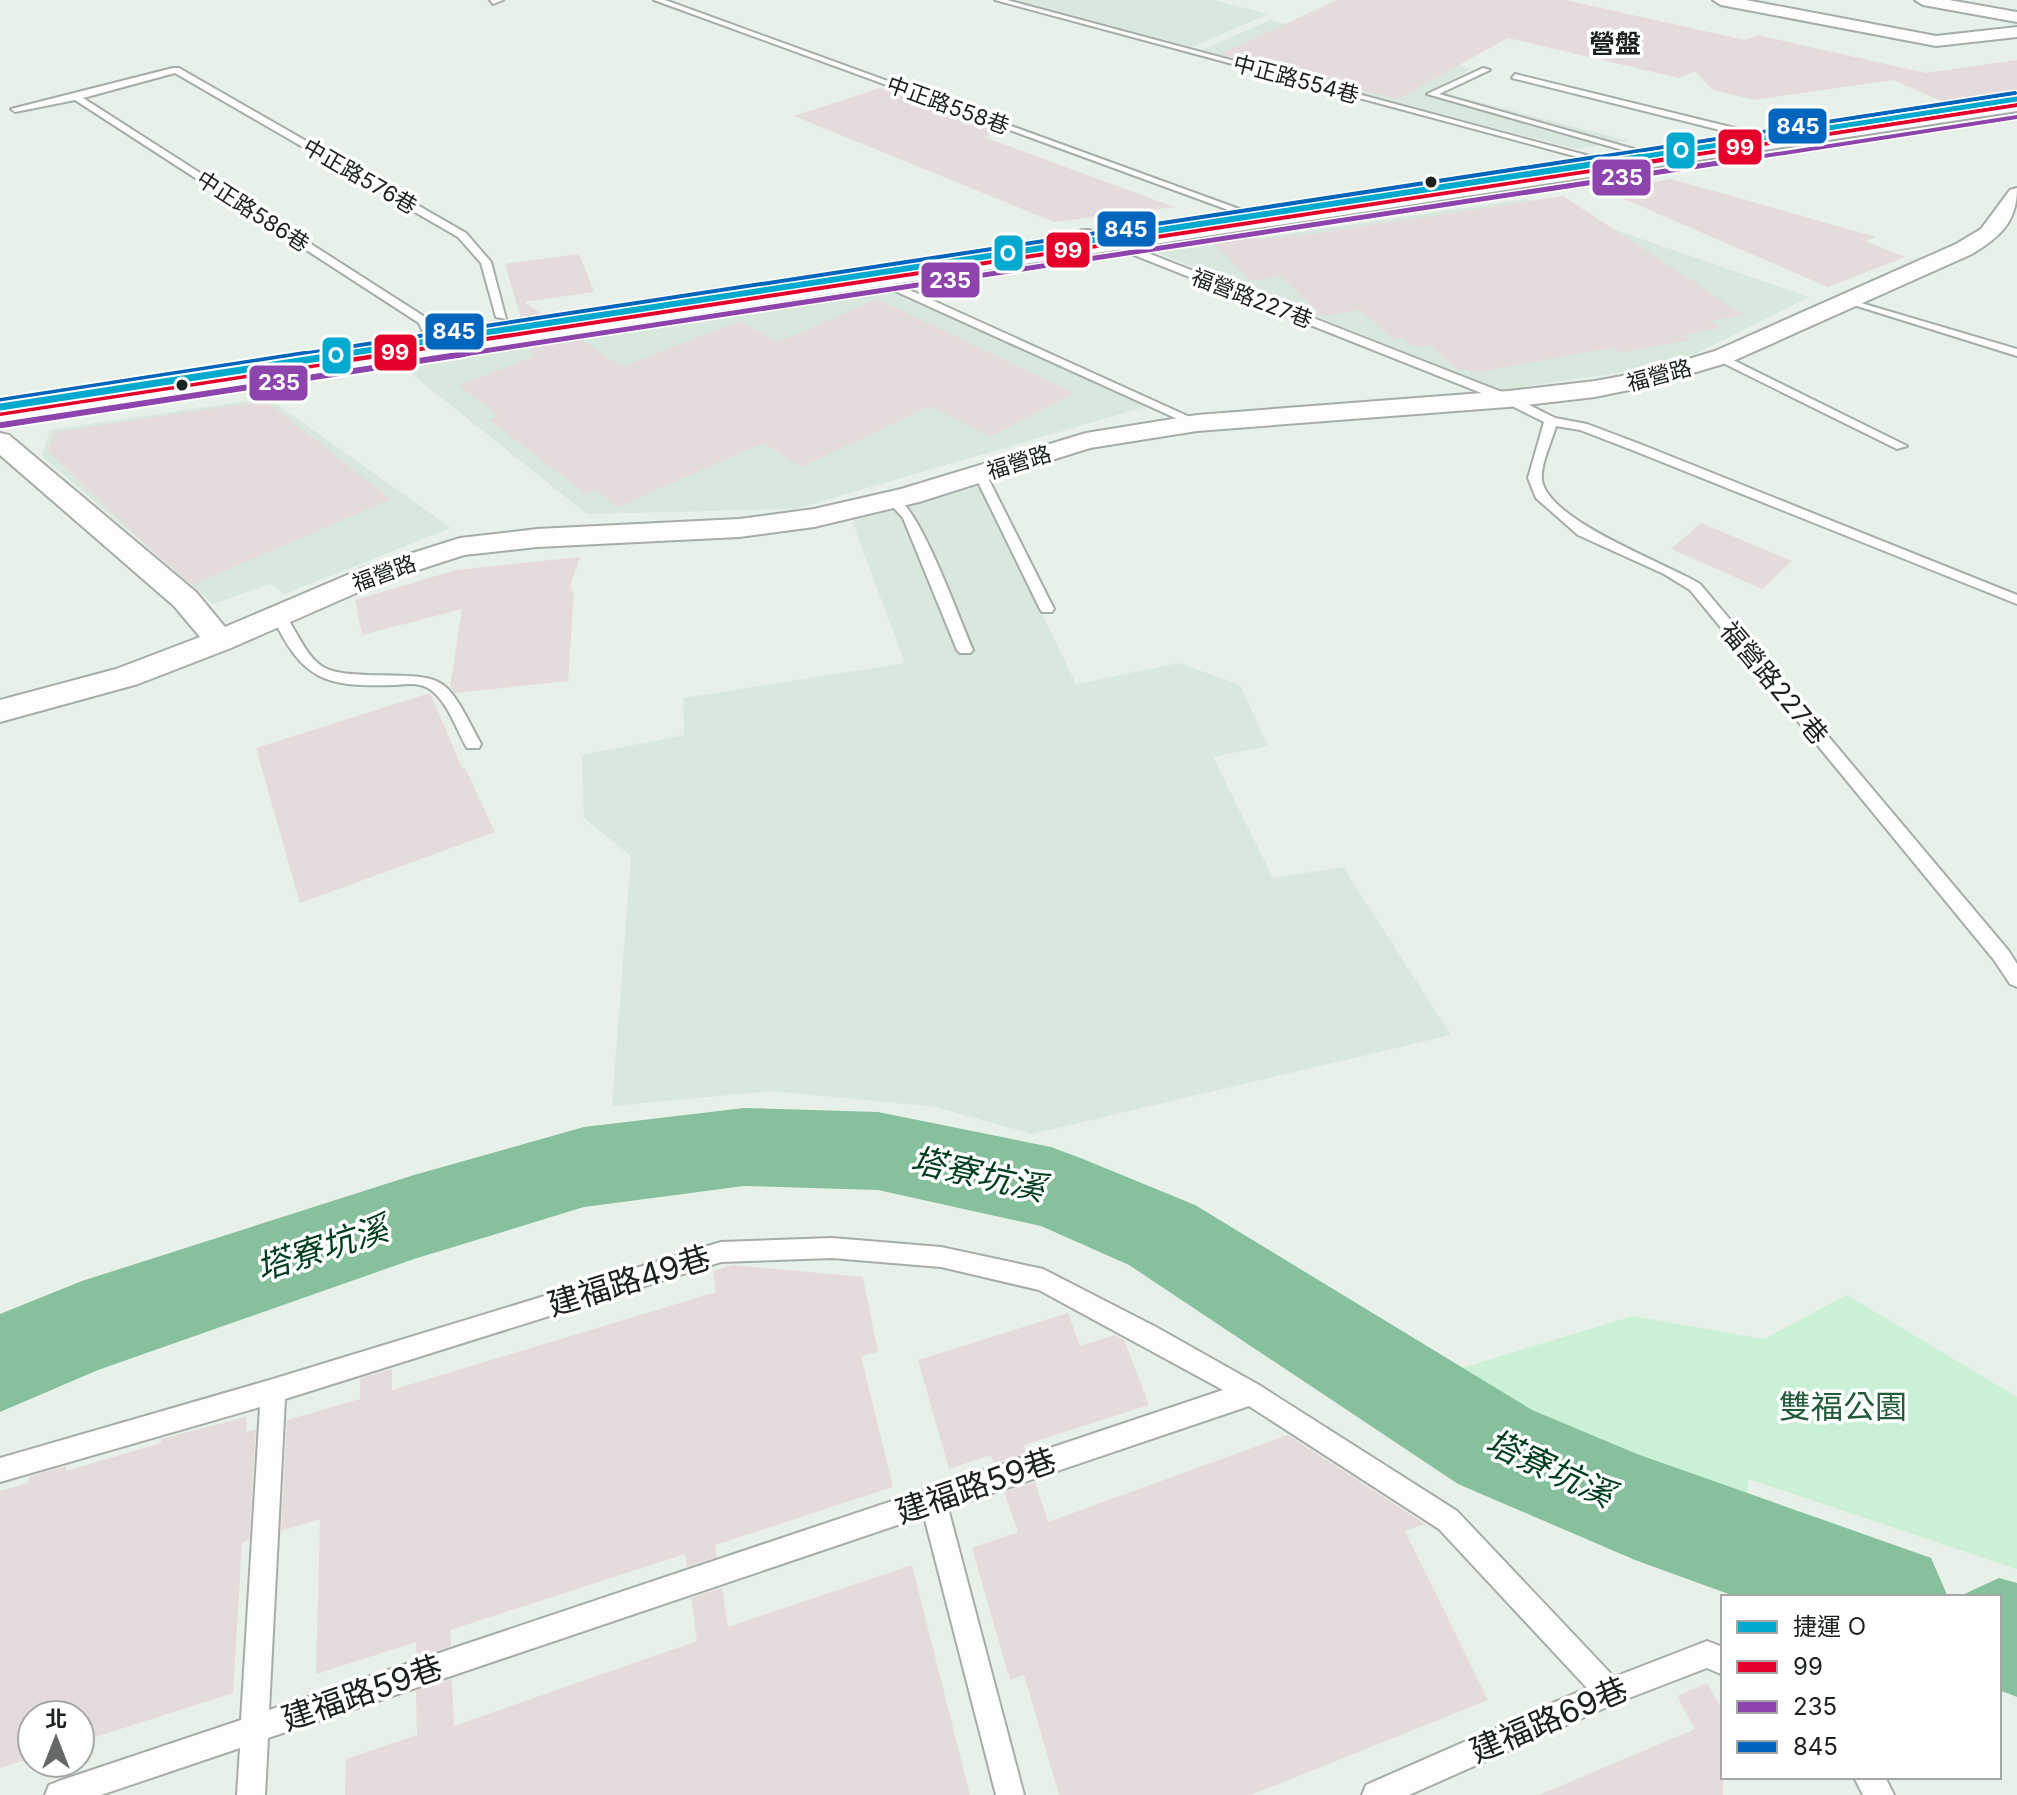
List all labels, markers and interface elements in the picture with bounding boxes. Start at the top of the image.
district label: 營盤 [1589,28,1641,59]
street label: 中正路554巷 [1230,50,1362,108]
street label: 中正路558巷 [883,71,1013,139]
line badge: 845 [1767,107,1828,145]
text: 845 [1776,113,1820,139]
line badge: 99 [1717,128,1763,166]
line badge: O [1665,131,1696,170]
street label: 中正路576巷 [298,133,422,219]
text: 99 [1726,134,1754,160]
text: O [1673,137,1689,163]
line badge: 235 [1591,158,1652,197]
text: 235 [1601,164,1643,190]
street label: 中正路586巷 [192,165,314,257]
unlabelled marker [1423,174,1439,190]
line badge: 845 [1096,210,1157,248]
text: 845 [1104,216,1148,242]
line badge: 99 [1045,231,1091,269]
line badge: O [993,234,1024,272]
text: 99 [1054,237,1082,263]
text: O [1000,240,1016,266]
line badge: 235 [920,261,981,299]
street label: 福營路227巷 [1188,263,1316,333]
text: 235 [929,267,971,293]
line badge: 845 [424,312,485,351]
text: 845 [432,318,476,344]
line badge: 99 [373,333,418,372]
line badge: O [321,336,352,375]
text: 99 [381,339,409,365]
text: O [328,342,344,368]
street label: 福營路 [1624,354,1694,396]
line badge: 235 [248,364,309,402]
text: 235 [258,369,300,395]
unlabelled marker [174,377,190,393]
street label: 福營路 [984,440,1054,484]
street label: 福營路 [349,549,419,597]
street label: 福營路227巷 [1714,615,1835,750]
water label: 塔寮坑溪 [907,1138,1053,1210]
water label: 塔寮坑溪 [251,1206,397,1288]
street label: 建福路49巷 [543,1237,715,1324]
park label: 雙福公園 [1779,1387,1907,1426]
water label: 塔寮坑溪 [1480,1420,1624,1517]
street label: 建福路59巷 [890,1440,1061,1531]
legend [1721,1595,2001,1779]
text: 捷運 O [1793,1612,1866,1641]
street label: 建福路59巷 [276,1647,447,1738]
text: 99 [1793,1652,1823,1681]
street label: 建福路69巷 [1464,1669,1634,1770]
text: 235 [1793,1692,1837,1721]
north arrow [16,1699,96,1779]
text: 北 [45,1706,67,1732]
text: 845 [1793,1732,1838,1761]

